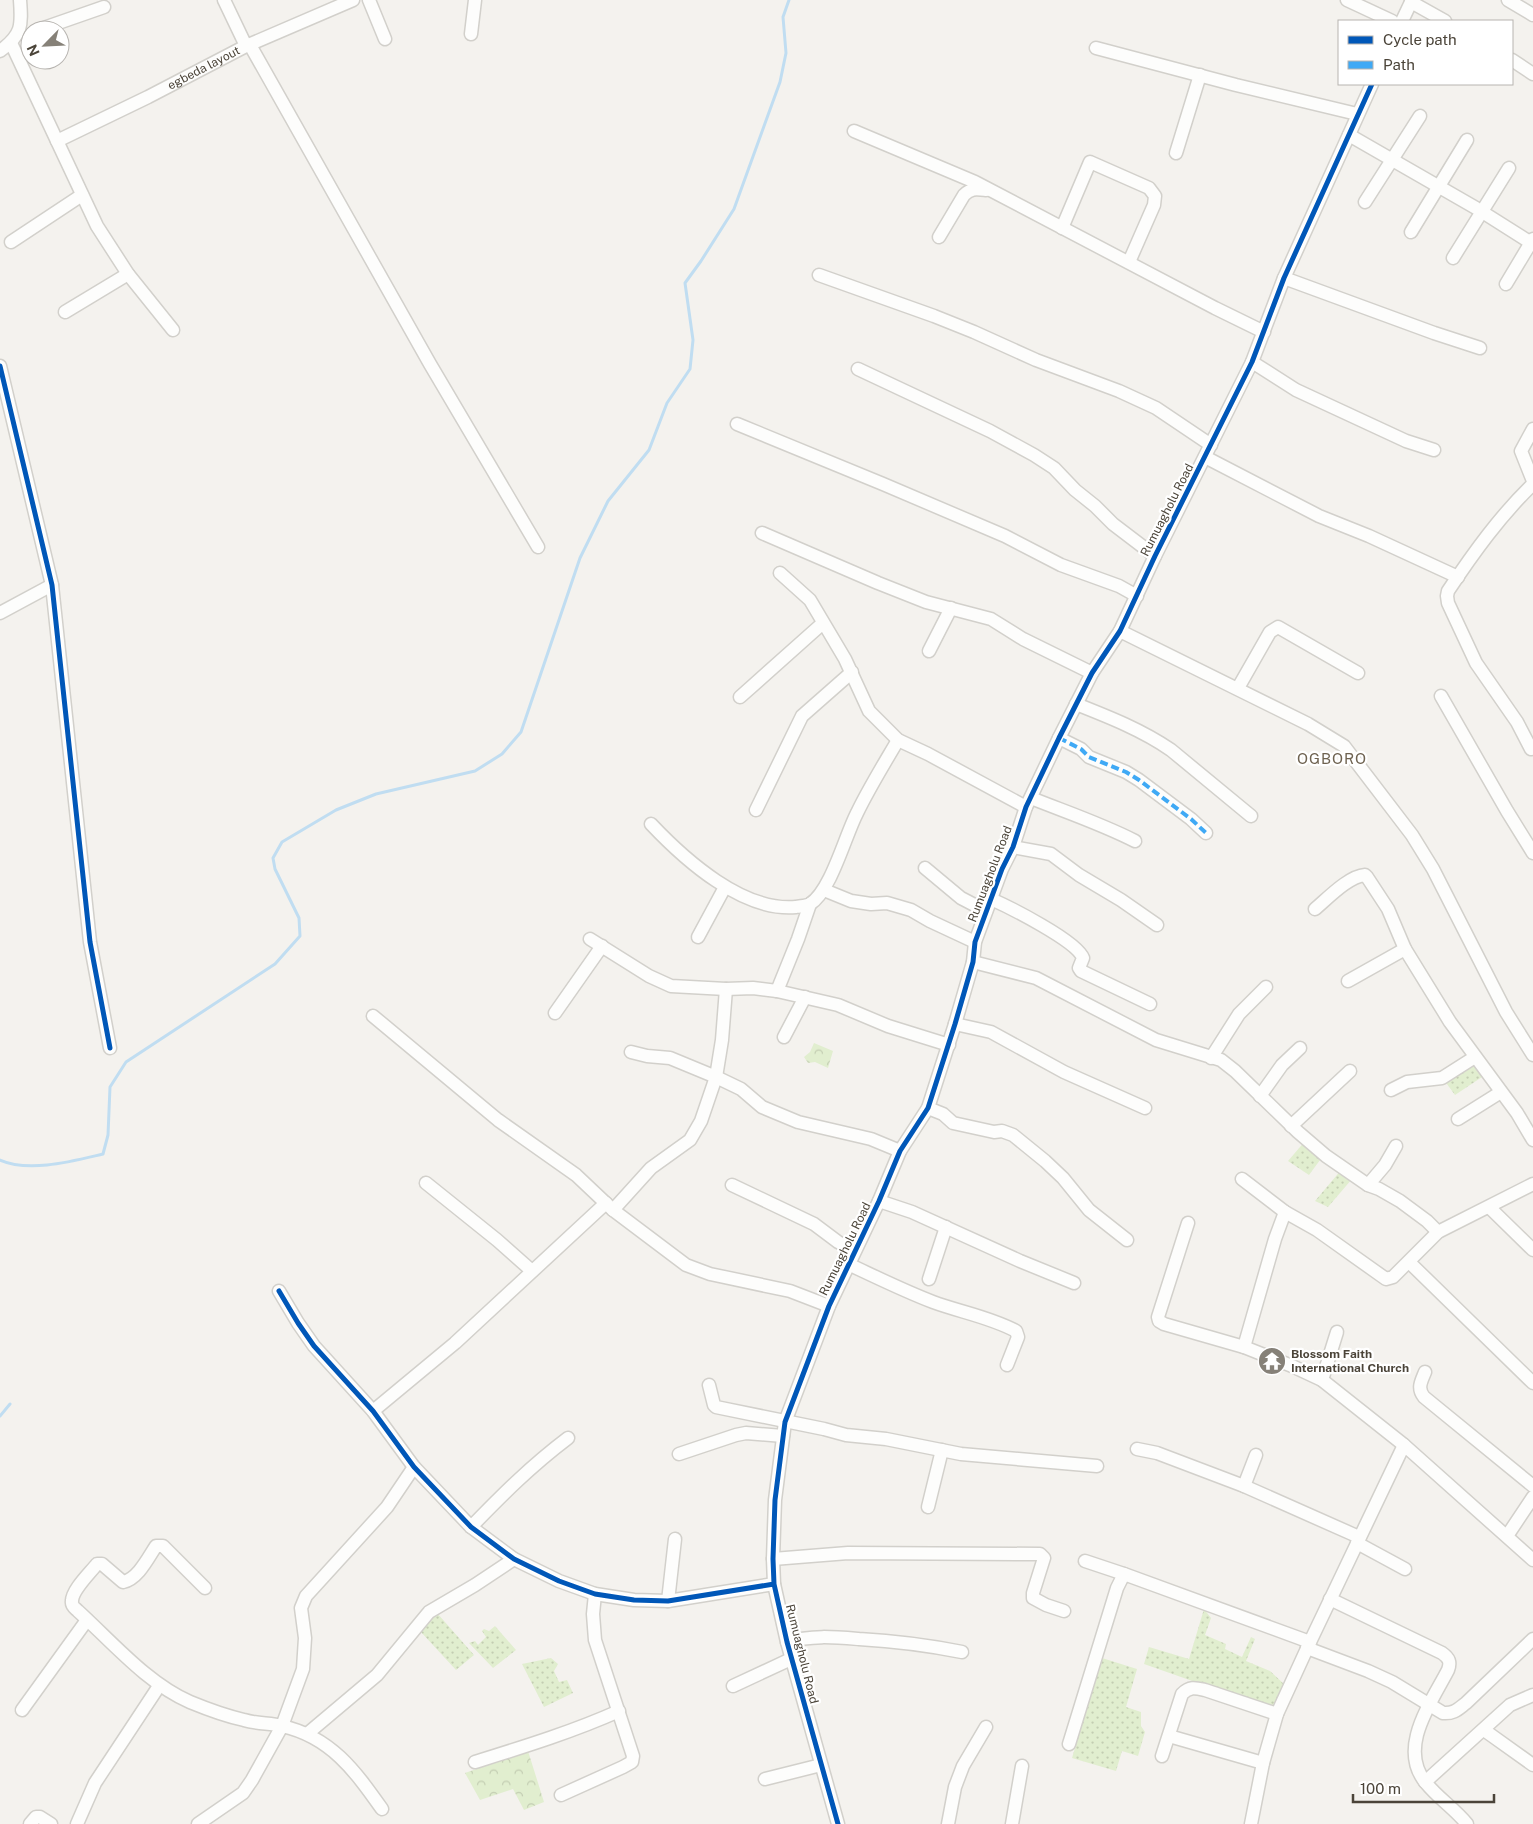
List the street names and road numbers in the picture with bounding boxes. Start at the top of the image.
street label: egbeda layout [165,43,243,93]
street label: Rumuagholu Road [1138,461,1196,559]
street label: Rumuagholu Road [965,824,1015,924]
street label: Rumuagholu Road [816,1200,874,1298]
street label: Rumuagholu Road [783,1603,821,1705]

